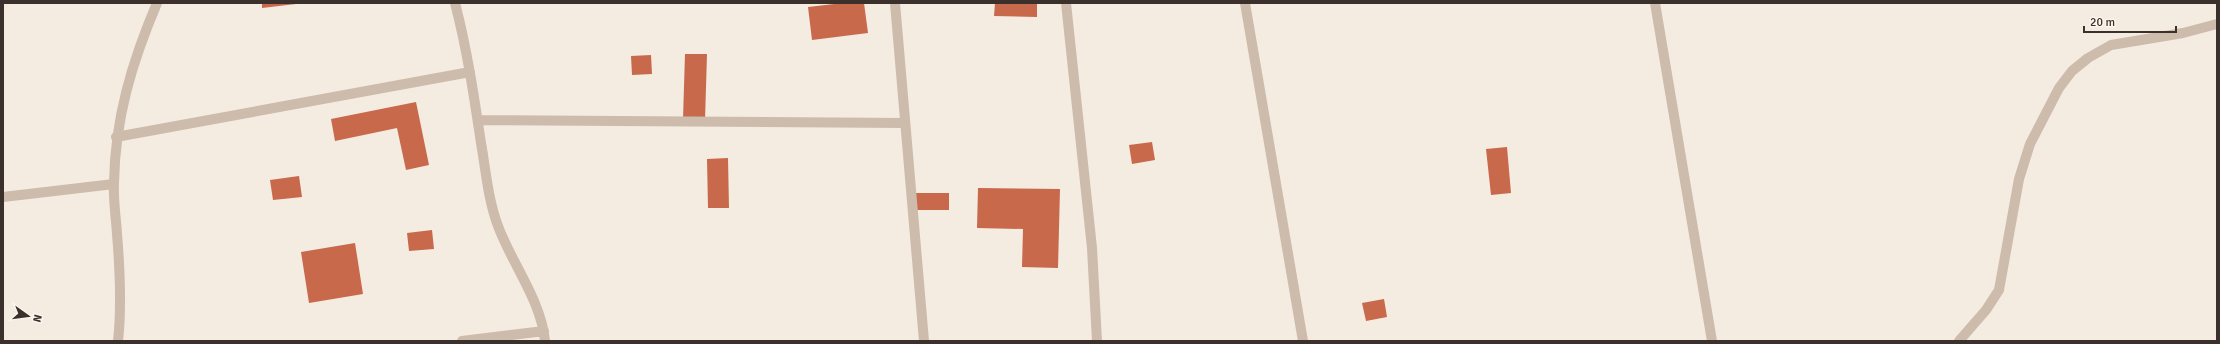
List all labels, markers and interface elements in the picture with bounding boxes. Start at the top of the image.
scale bar [2084,8,2176,34]
text: 20 m [2090,15,2115,30]
north arrow [8,296,48,336]
text: N [30,313,44,324]

